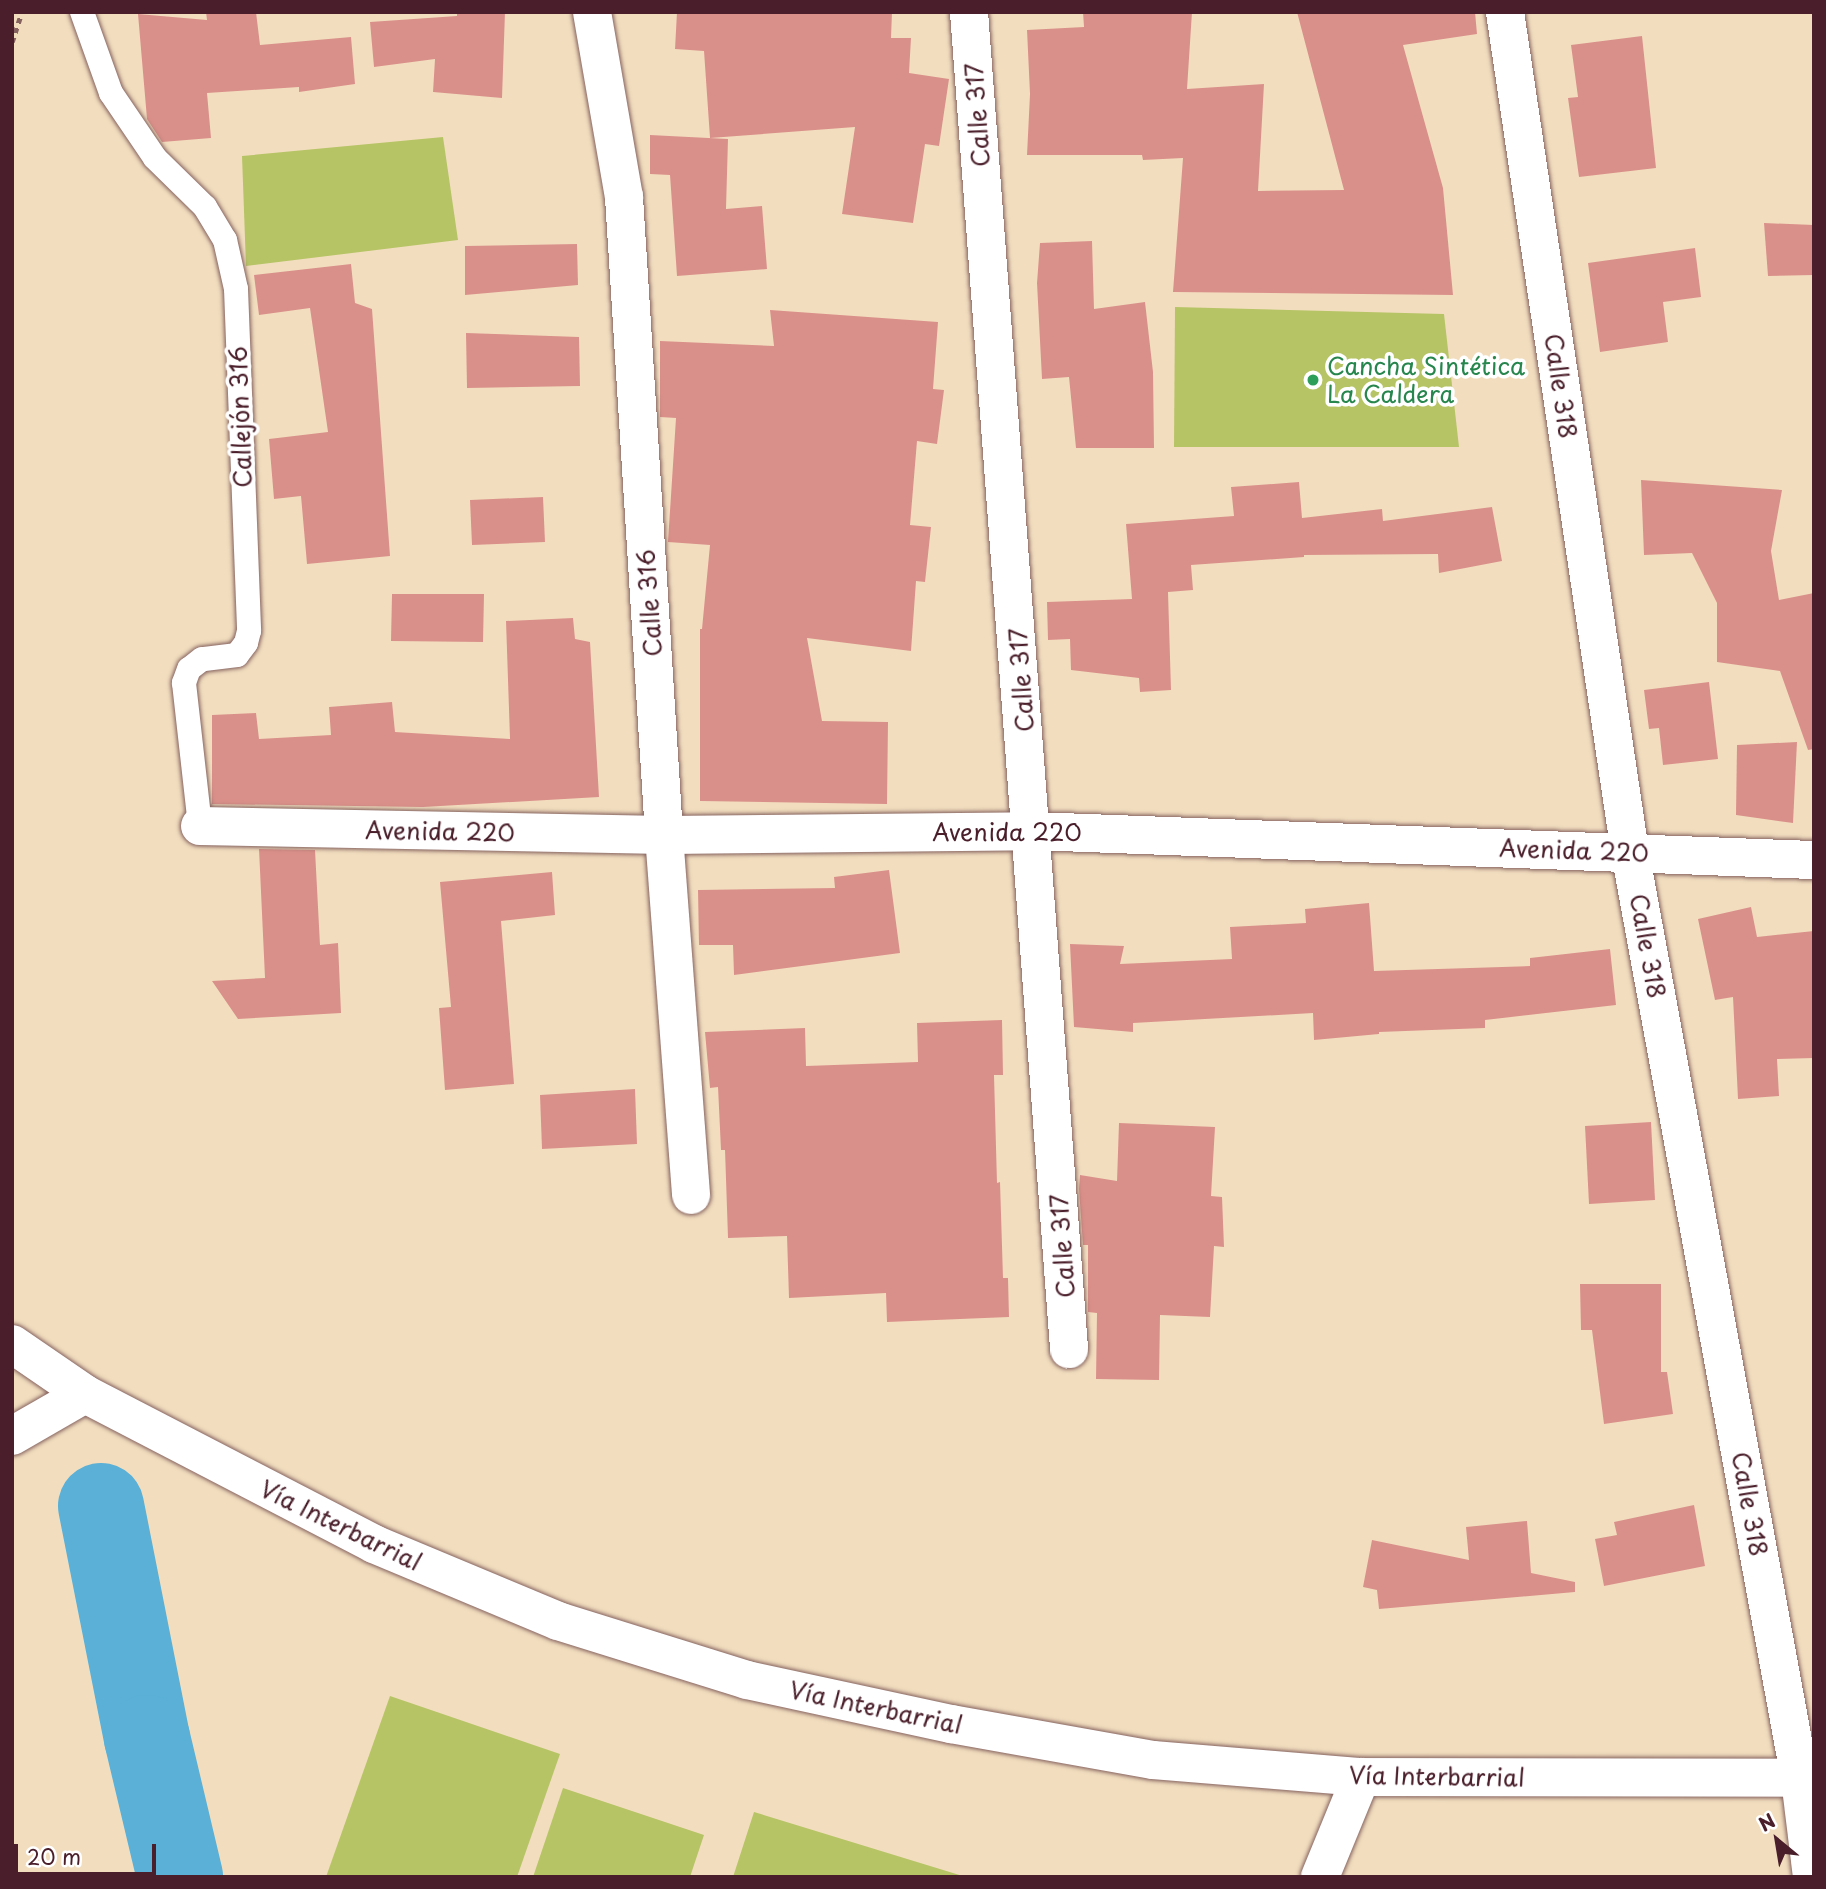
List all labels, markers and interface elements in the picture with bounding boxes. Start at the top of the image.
street label: Calle 317 [959,62,995,168]
street label: Calle 318 [1539,331,1583,441]
street label: Callejón 316 [223,346,257,488]
place label: Cancha Sintética La Caldera [1327,352,1523,408]
marker: Cancha Sintética La Caldera [1305,372,1321,388]
street label: Calle 316 [631,548,667,658]
street label: Calle 317 [1003,627,1039,733]
street label: Avenida 220 [365,815,515,847]
street label: Avenida 220 [932,818,1082,846]
street label: Avenida 220 [1499,833,1649,867]
street label: Calle 318 [1625,891,1671,1001]
street label: Calle 317 [1044,1193,1080,1299]
street label: Calle 318 [1727,1449,1773,1559]
street label: Vía Interbarrial [254,1473,428,1577]
street label: Vía Interbarrial [785,1674,967,1740]
street label: Vía Interbarrial [1347,1760,1527,1792]
north arrow [1742,1805,1812,1875]
text: N [1753,1806,1780,1838]
scale bar [18,1829,159,1873]
text: 20 m [27,1840,81,1872]

